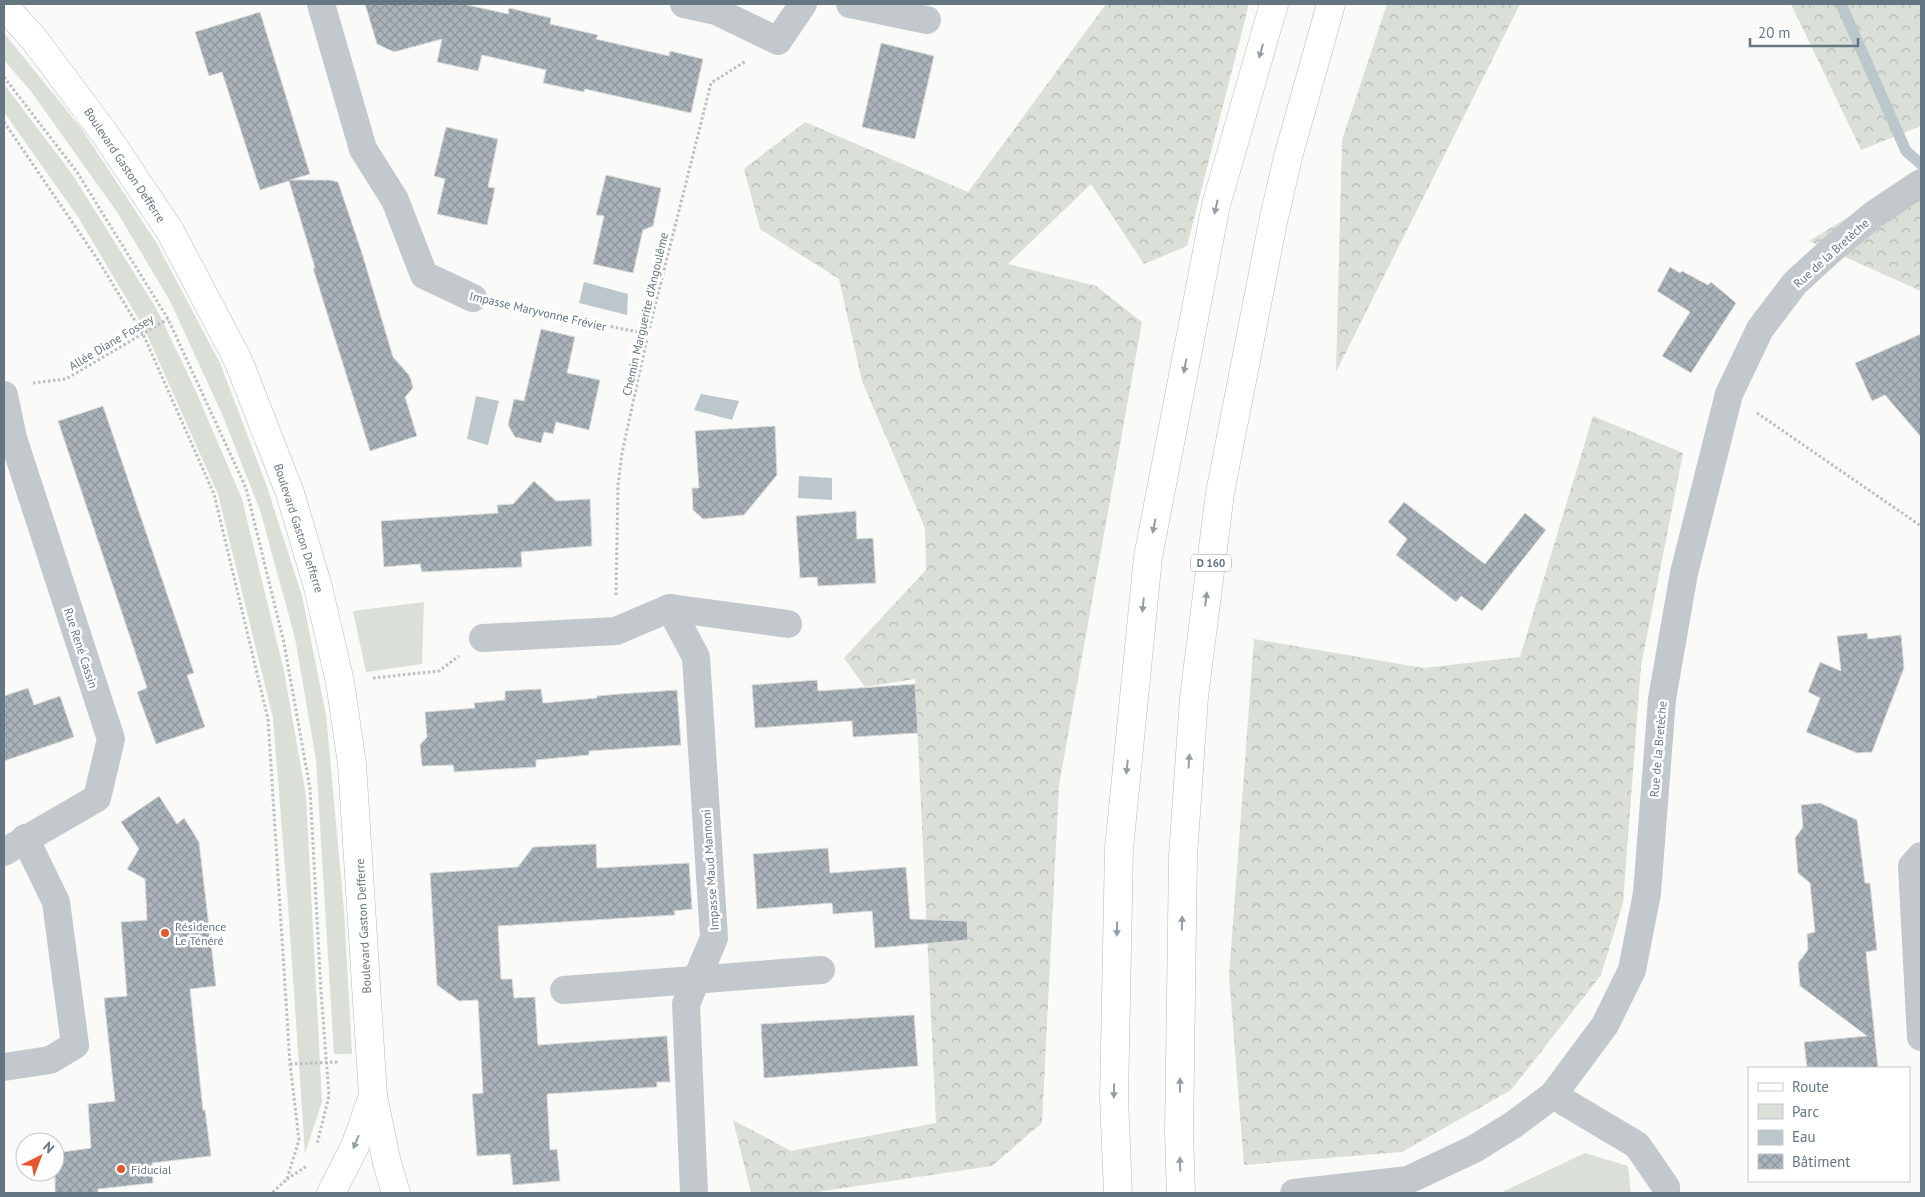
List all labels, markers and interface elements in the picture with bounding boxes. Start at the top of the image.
scale bar [1750,15,1858,47]
text: 20 m [1758,23,1791,42]
one-way arrow [1256,43,1264,58]
street label: Boulevard Gaston Defferre [81,105,169,225]
one-way arrow [1212,199,1220,214]
street label: Rue de la Bretèche [1790,215,1872,291]
street label: Chemin Marguerite d'Angoulême [619,231,671,397]
street label: Impasse Maryvonne Frévier [468,288,608,334]
street label: Allée Diane Fossey [66,311,156,373]
one-way arrow [1181,359,1189,374]
street label: Boulevard Gaston Defferre [271,461,327,595]
one-way arrow [1150,518,1158,534]
road number: D 160 [1191,554,1231,572]
one-way arrow [1202,591,1210,607]
one-way arrow [1139,597,1147,613]
street label: Rue René Cassin [61,606,101,690]
street label: Rue de la Bretèche [1646,700,1670,798]
one-way arrow [1186,752,1194,768]
one-way arrow [1123,759,1131,775]
street label: Impasse Maud Mannoni [698,809,722,931]
street label: Boulevard Gaston Defferre [352,858,374,994]
one-way arrow [1178,915,1186,931]
place label: Résidence Le Ténéré [175,919,226,948]
one-way arrow [1113,921,1121,937]
marker: Résidence Le Ténéré [159,927,171,939]
legend [1748,1067,1910,1182]
one-way arrow [1176,1077,1184,1093]
text: Route [1792,1077,1829,1096]
one-way arrow [1110,1084,1118,1100]
text: Parc [1792,1102,1819,1121]
text: Eau [1792,1127,1816,1146]
north arrow [15,1132,65,1182]
one-way arrow [352,1135,360,1150]
text: N [39,1138,58,1157]
text: Bâtiment [1792,1152,1850,1171]
one-way arrow [1176,1155,1184,1171]
place label: Fiducial [131,1162,172,1177]
marker: Fiducial [115,1163,127,1175]

